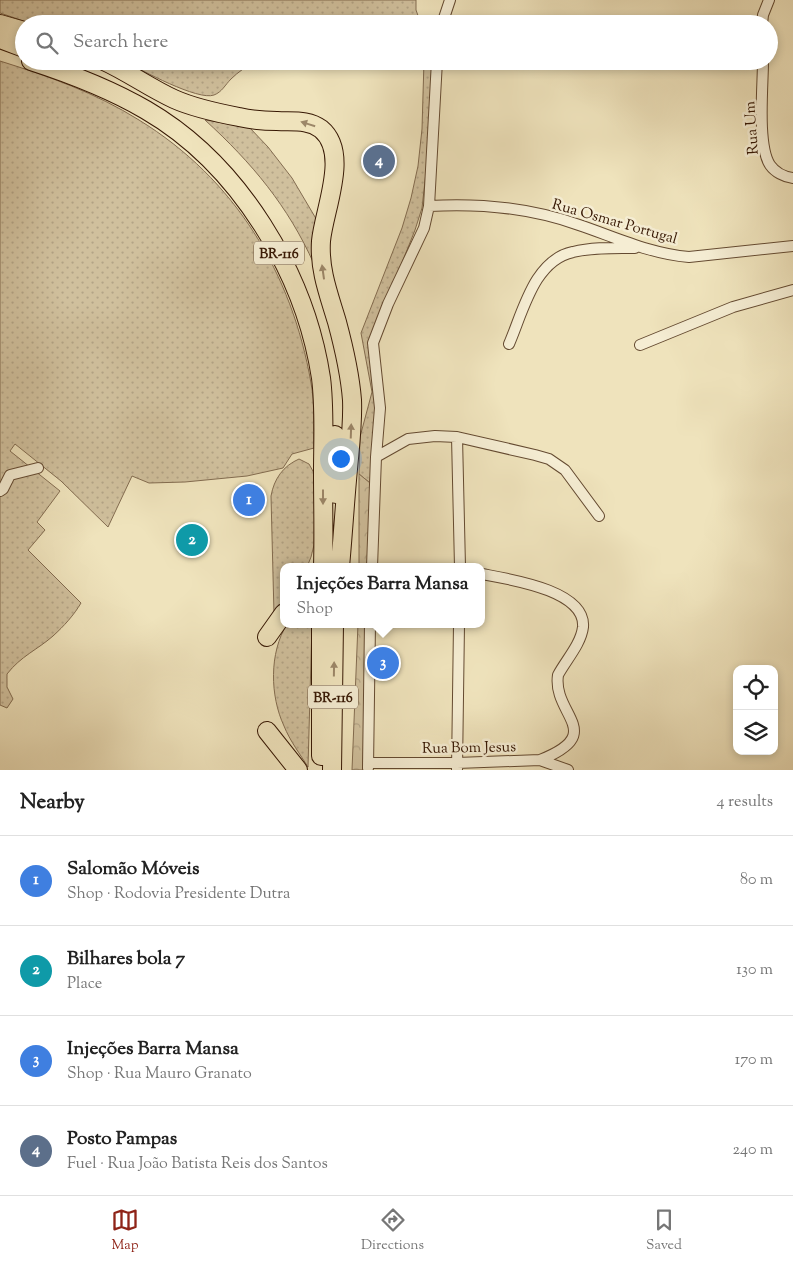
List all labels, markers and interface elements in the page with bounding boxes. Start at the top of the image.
search box [15,15,778,70]
icon: search [33,29,61,57]
text: Search here [73,29,168,56]
street label: Rua Um [740,100,765,155]
one-way arrow [301,119,316,127]
pin: 4 [363,142,395,180]
street label: Rua Osmar Portugal [549,194,680,250]
road number: BR-116 [254,242,304,264]
one-way arrow [319,264,327,280]
one-way arrow [347,423,355,439]
your location [328,446,354,472]
pin: 1 [233,481,265,519]
one-way arrow [319,489,327,505]
pin: 2 [176,521,208,559]
popup [280,563,485,628]
text: Injeções Barra Mansa [297,571,468,598]
text: Shop [297,598,333,621]
pin: 3 [367,644,399,682]
one-way arrow [330,661,338,677]
map controls [733,665,778,755]
button: locate [733,665,778,710]
road number: BR-116 [308,686,358,709]
button: layers [733,710,778,755]
street label: Rua Bom Jesus [422,737,516,760]
text: Nearby [20,788,85,818]
text: 4 results [717,791,773,814]
text: Salomão Móveis [67,856,199,883]
text: 1 [33,869,39,892]
text: 80 m [740,869,773,892]
text: Shop · Rodovia Presidente Dutra [67,883,290,906]
text: Bilhares bola 7 [67,946,185,973]
text: 2 [32,959,40,982]
text: 130 m [736,959,773,982]
text: Place [67,973,102,996]
text: Injeções Barra Mansa [67,1036,239,1063]
text: 3 [33,1049,39,1072]
text: 170 m [735,1049,773,1072]
text: Shop · Rua Mauro Granato [67,1063,252,1086]
text: Posto Pampas [67,1126,177,1153]
text: 4 [32,1139,40,1162]
text: 240 m [732,1139,773,1162]
text: Fuel · Rua João Batista Reis dos Santos [67,1153,328,1176]
tab: Map [111,1206,139,1256]
tab: Directions [361,1206,424,1256]
tab: Saved [646,1206,682,1256]

